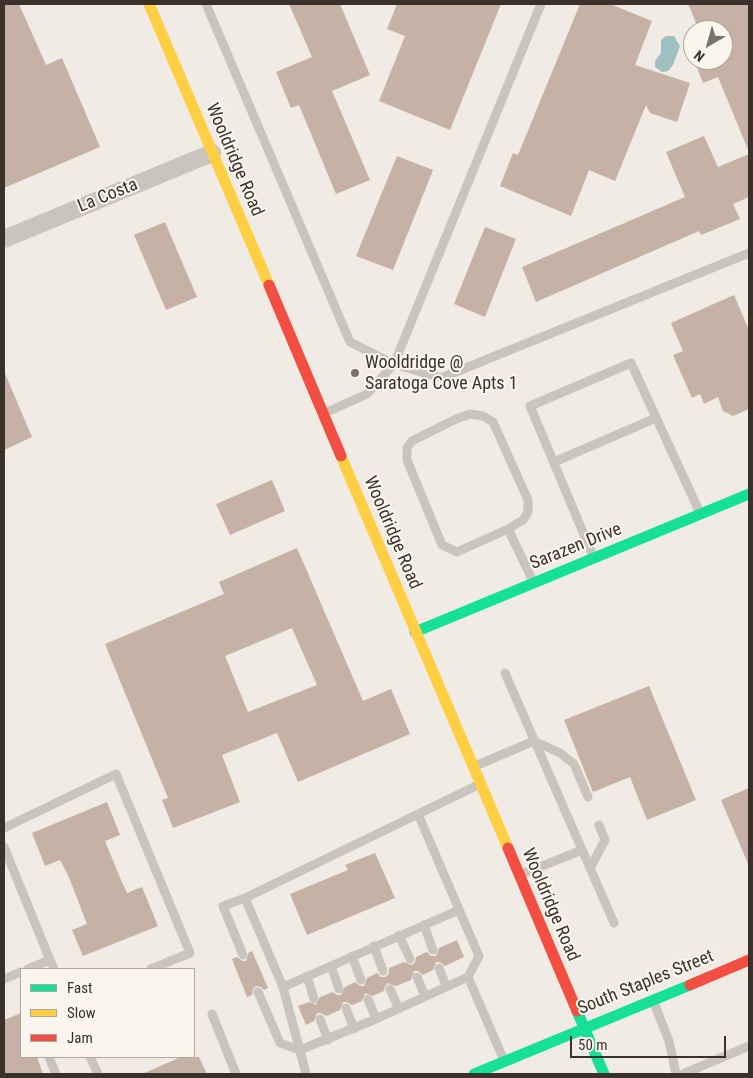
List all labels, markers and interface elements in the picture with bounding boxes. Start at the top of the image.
north arrow [683,20,733,70]
text: N [691,47,708,65]
street label: Wooldridge Road [200,100,268,220]
street label: La Costa [75,174,141,218]
place label: Wooldridge @ Saratoga Cove Apts 1 [365,352,518,394]
marker: Wooldridge @ Saratoga Cove Apts 1 [349,367,361,379]
street label: Wooldridge Road [358,473,426,593]
street label: Sarazen Drive [527,519,625,575]
street label: Wooldridge Road [516,845,584,965]
street label: South Staples Street [575,946,717,1020]
legend [20,968,195,1058]
text: Fast [67,979,92,997]
text: Slow [67,1004,96,1022]
scale bar [573,1026,729,1058]
text: Jam [67,1029,93,1047]
text: 50 m [578,1036,608,1054]

